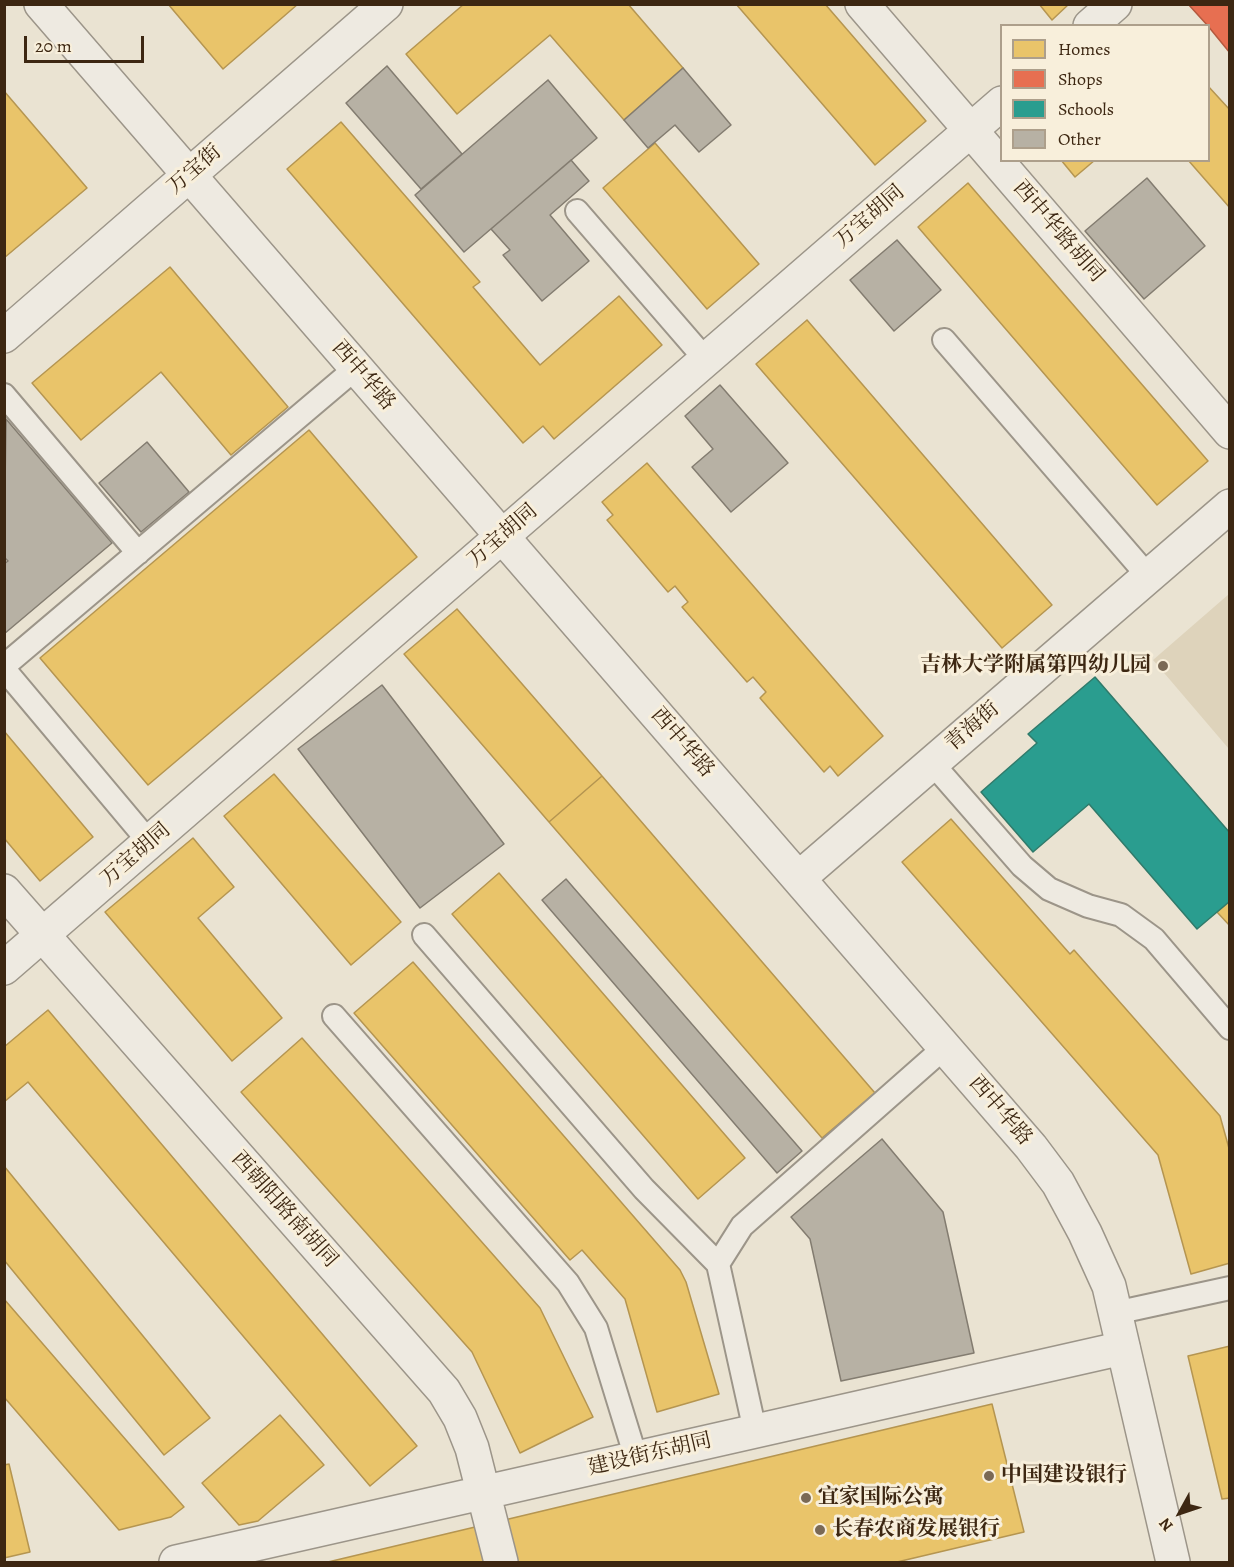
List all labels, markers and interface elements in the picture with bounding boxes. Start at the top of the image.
scale bar [27,24,147,62]
legend [1000,24,1210,162]
text: 20 m [35,34,72,58]
text: Homes [1058,37,1110,61]
text: Shops [1058,67,1103,91]
text: Schools [1058,97,1114,121]
text: Other [1058,127,1101,151]
street label: 万宝街 [163,140,227,200]
street label: 西中华路胡同 [1007,176,1109,288]
street label: 万宝胡同 [830,180,910,254]
street label: 西中华路 [326,336,400,416]
street label: 万宝胡同 [463,499,543,573]
place label: 吉林大学附属第四幼儿园 [920,653,1151,679]
marker: 吉林大学附属第四幼儿园 [1156,659,1170,673]
street label: 青海街 [941,697,1005,757]
street label: 西中华路 [645,703,719,783]
street label: 万宝胡同 [96,818,176,892]
street label: 西中华路 [963,1071,1037,1151]
street label: 西朝阳路南胡同 [225,1147,343,1273]
street label: 建设街东胡同 [586,1429,714,1481]
place label: 中国建设银行 [1001,1463,1127,1489]
marker: 中国建设银行 [982,1469,996,1483]
north arrow [1150,1483,1210,1543]
place label: 宜家国际公寓 [818,1485,944,1511]
marker: 宜家国际公寓 [799,1491,813,1505]
text: N [1154,1513,1178,1536]
place label: 长春农商发展银行 [832,1517,1000,1543]
marker: 长春农商发展银行 [813,1523,827,1537]

